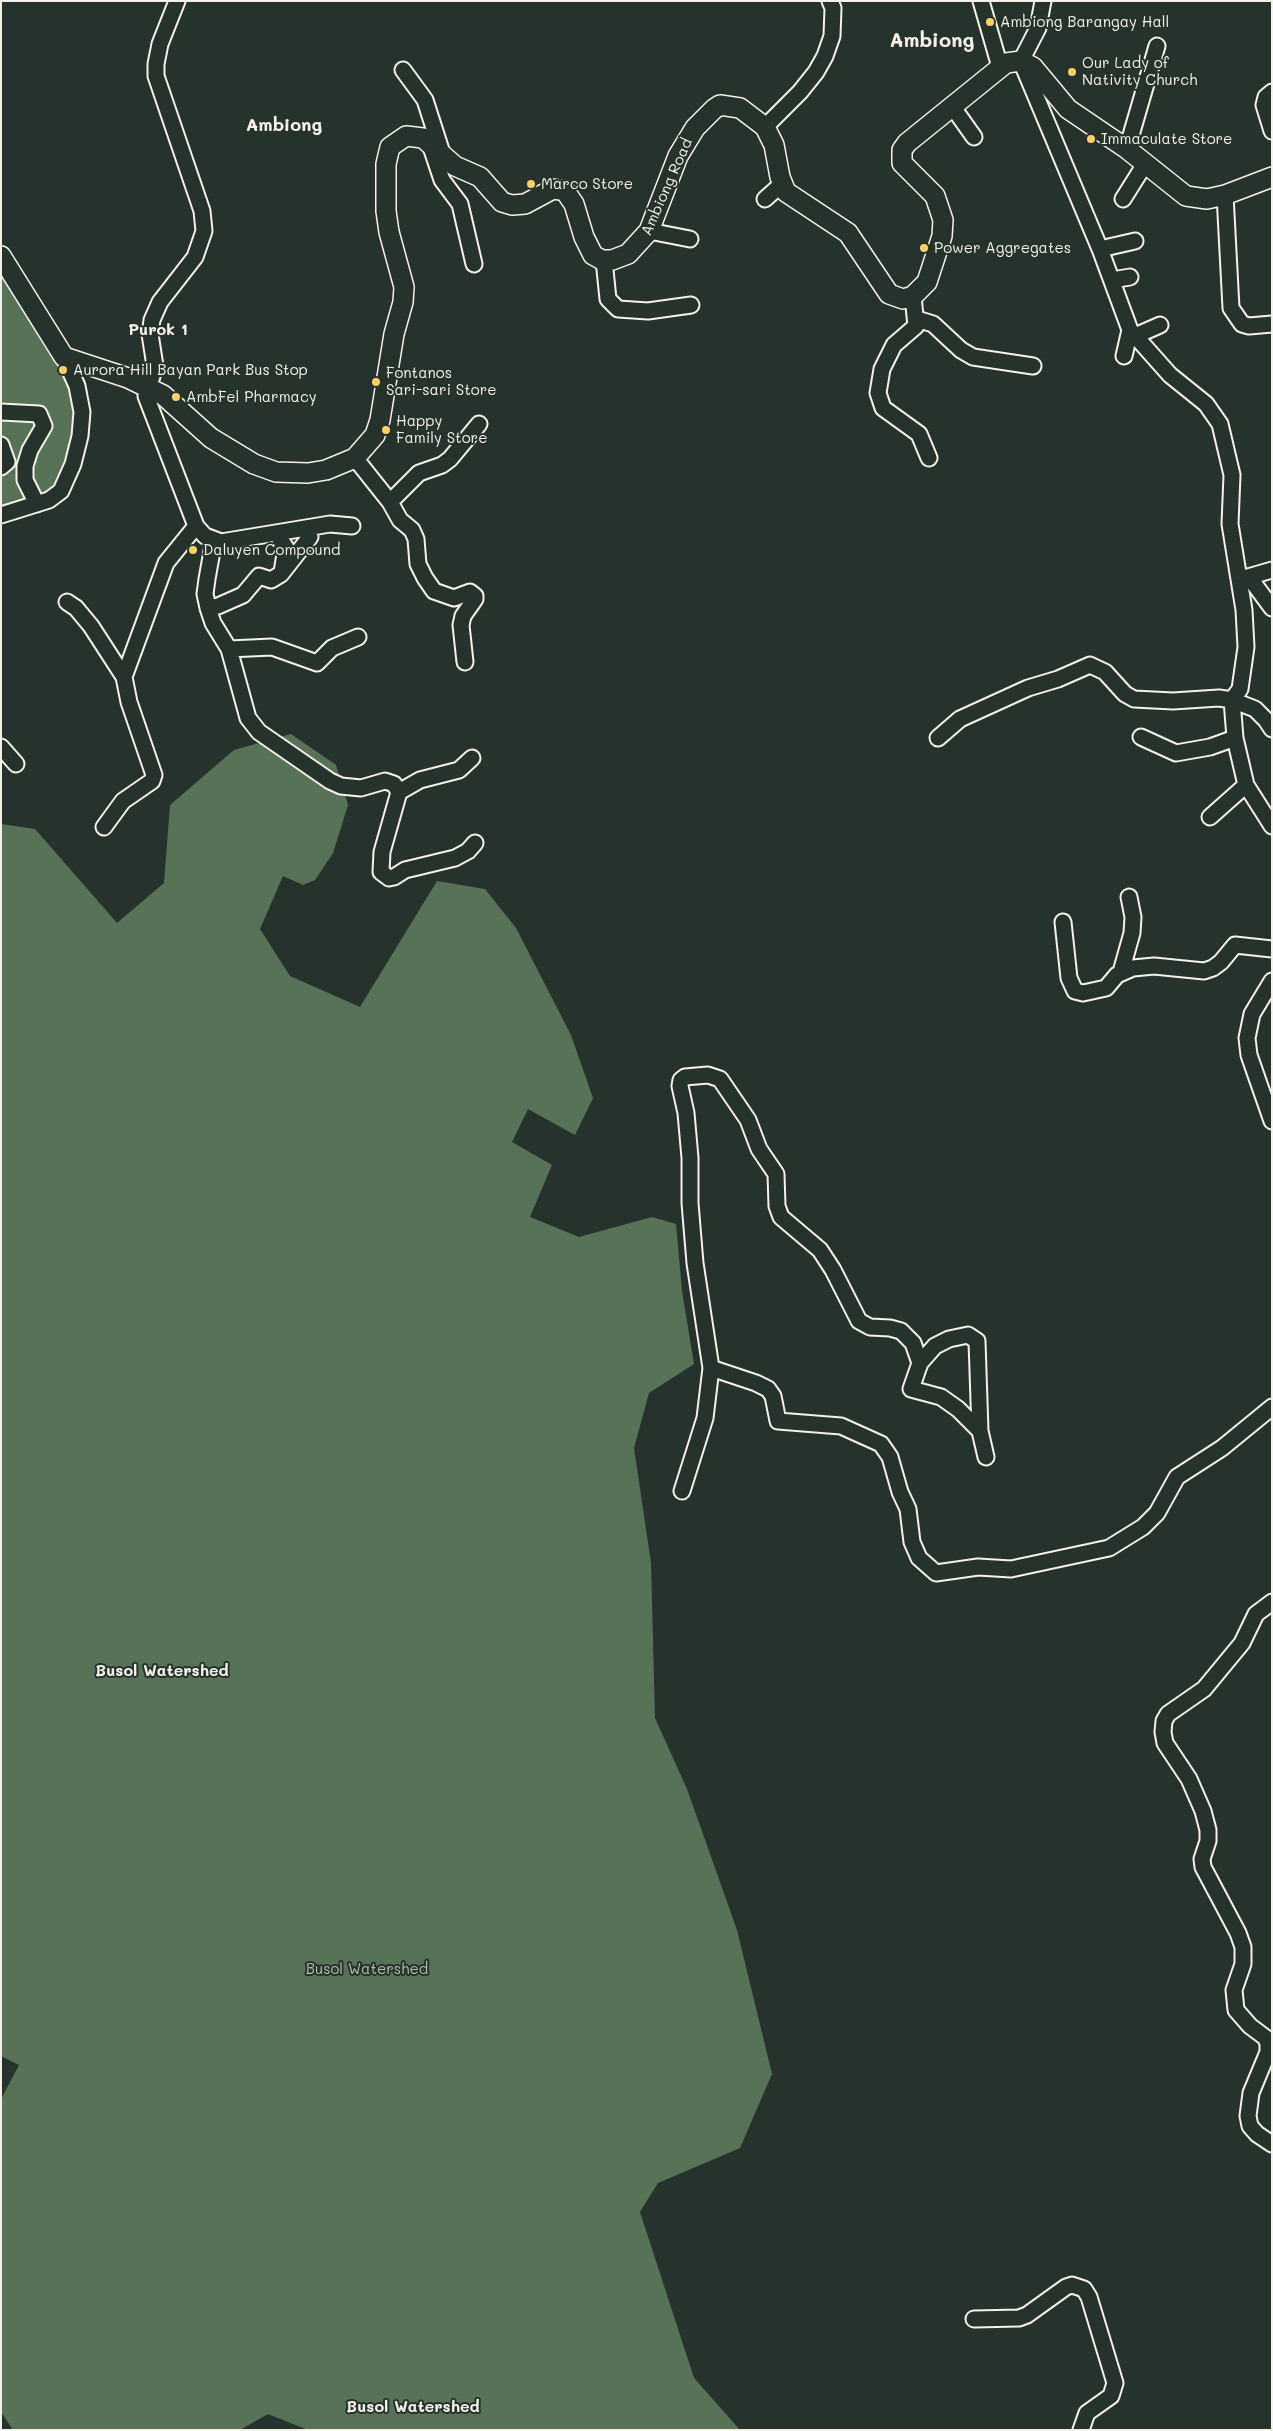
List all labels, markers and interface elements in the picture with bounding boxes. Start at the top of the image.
place label: Ambiong Barangay Hall [1000,13,1169,31]
marker: Ambiong Barangay Hall [984,16,996,28]
district label: Ambiong [890,29,974,53]
place label: Our Lady of Nativity Church [1082,54,1198,89]
marker: Our Lady of Nativity Church [1066,66,1078,78]
district label: Ambiong [246,114,322,136]
place label: Immaculate Store [1101,130,1232,148]
marker: Immaculate Store [1085,133,1097,145]
street label: Ambiong Road [638,136,696,238]
place label: Marco Store [541,175,633,193]
marker: Marco Store [525,178,537,190]
place label: Power Aggregates [934,239,1071,257]
marker: Power Aggregates [918,242,930,254]
district label: Purok 1 [128,320,188,340]
place label: Aurora Hill Bayan Park Bus Stop [73,361,308,379]
marker: Aurora Hill Bayan Park Bus Stop [57,364,69,376]
place label: Fontanos Sari-sari Store [386,364,497,399]
marker: Fontanos Sari-sari Store [370,376,382,388]
place label: AmbFel Pharmacy [186,388,317,406]
marker: AmbFel Pharmacy [170,391,182,403]
place label: Happy Family Store [396,412,487,447]
marker: Happy Family Store [380,424,392,436]
place label: Daluyen Compound [203,541,341,559]
marker: Daluyen Compound [187,544,199,556]
district label: Busol Watershed [95,1661,229,1681]
park label: Busol Watershed [306,1960,428,1978]
district label: Busol Watershed [346,2397,480,2417]

